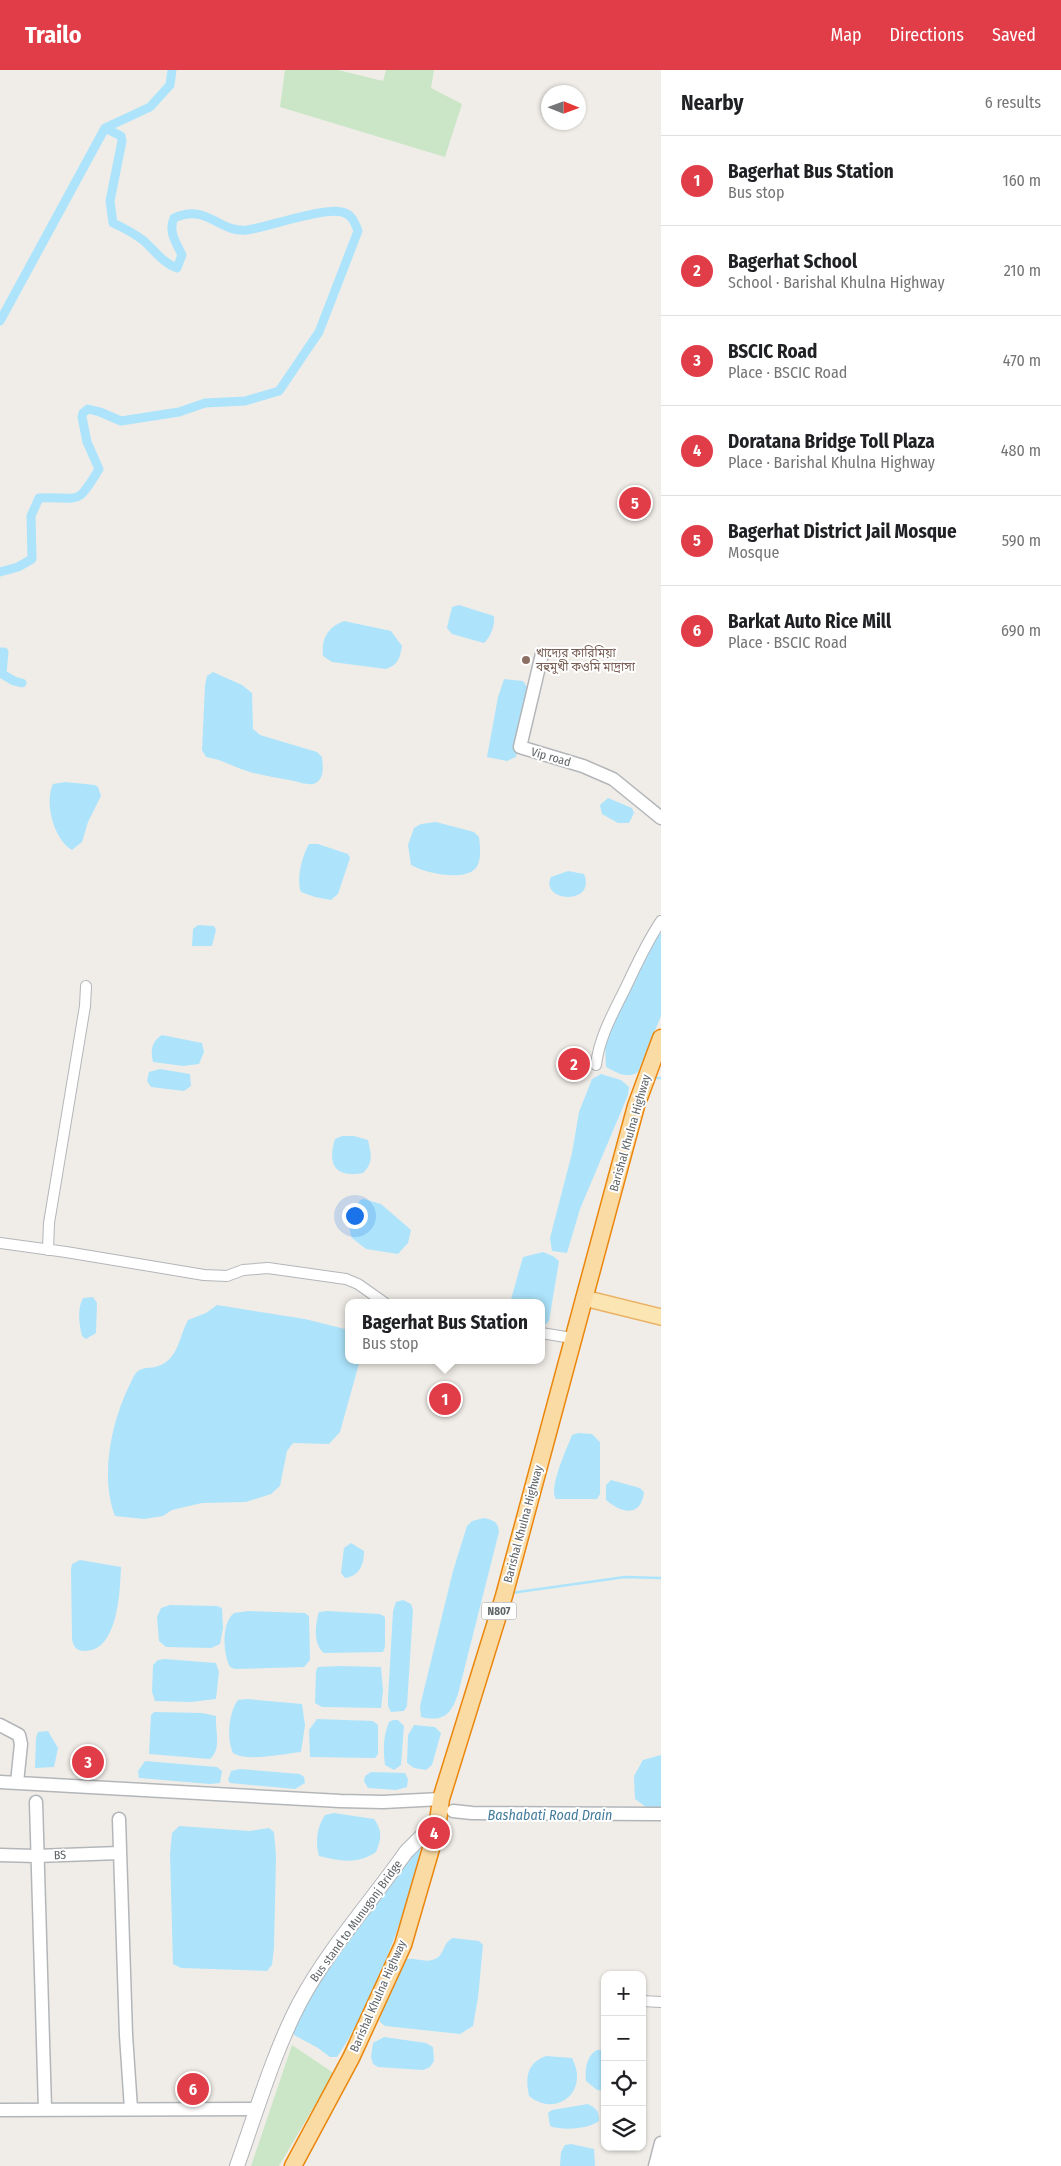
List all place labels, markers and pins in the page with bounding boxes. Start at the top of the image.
pin: 5 [619,484,651,522]
place label: খাদ্যের কারিমিয়া বহুমুখী কওমি মাদ্রাসা [535,645,636,675]
marker: খাদ্যের কারিমিয়া বহুমুখী কওমি মাদ্রাসা [520,654,532,666]
pin: 2 [558,1045,590,1083]
pin: 1 [429,1380,461,1418]
pin: 3 [72,1743,104,1781]
pin: 4 [418,1814,450,1852]
pin: 6 [177,2070,209,2108]

